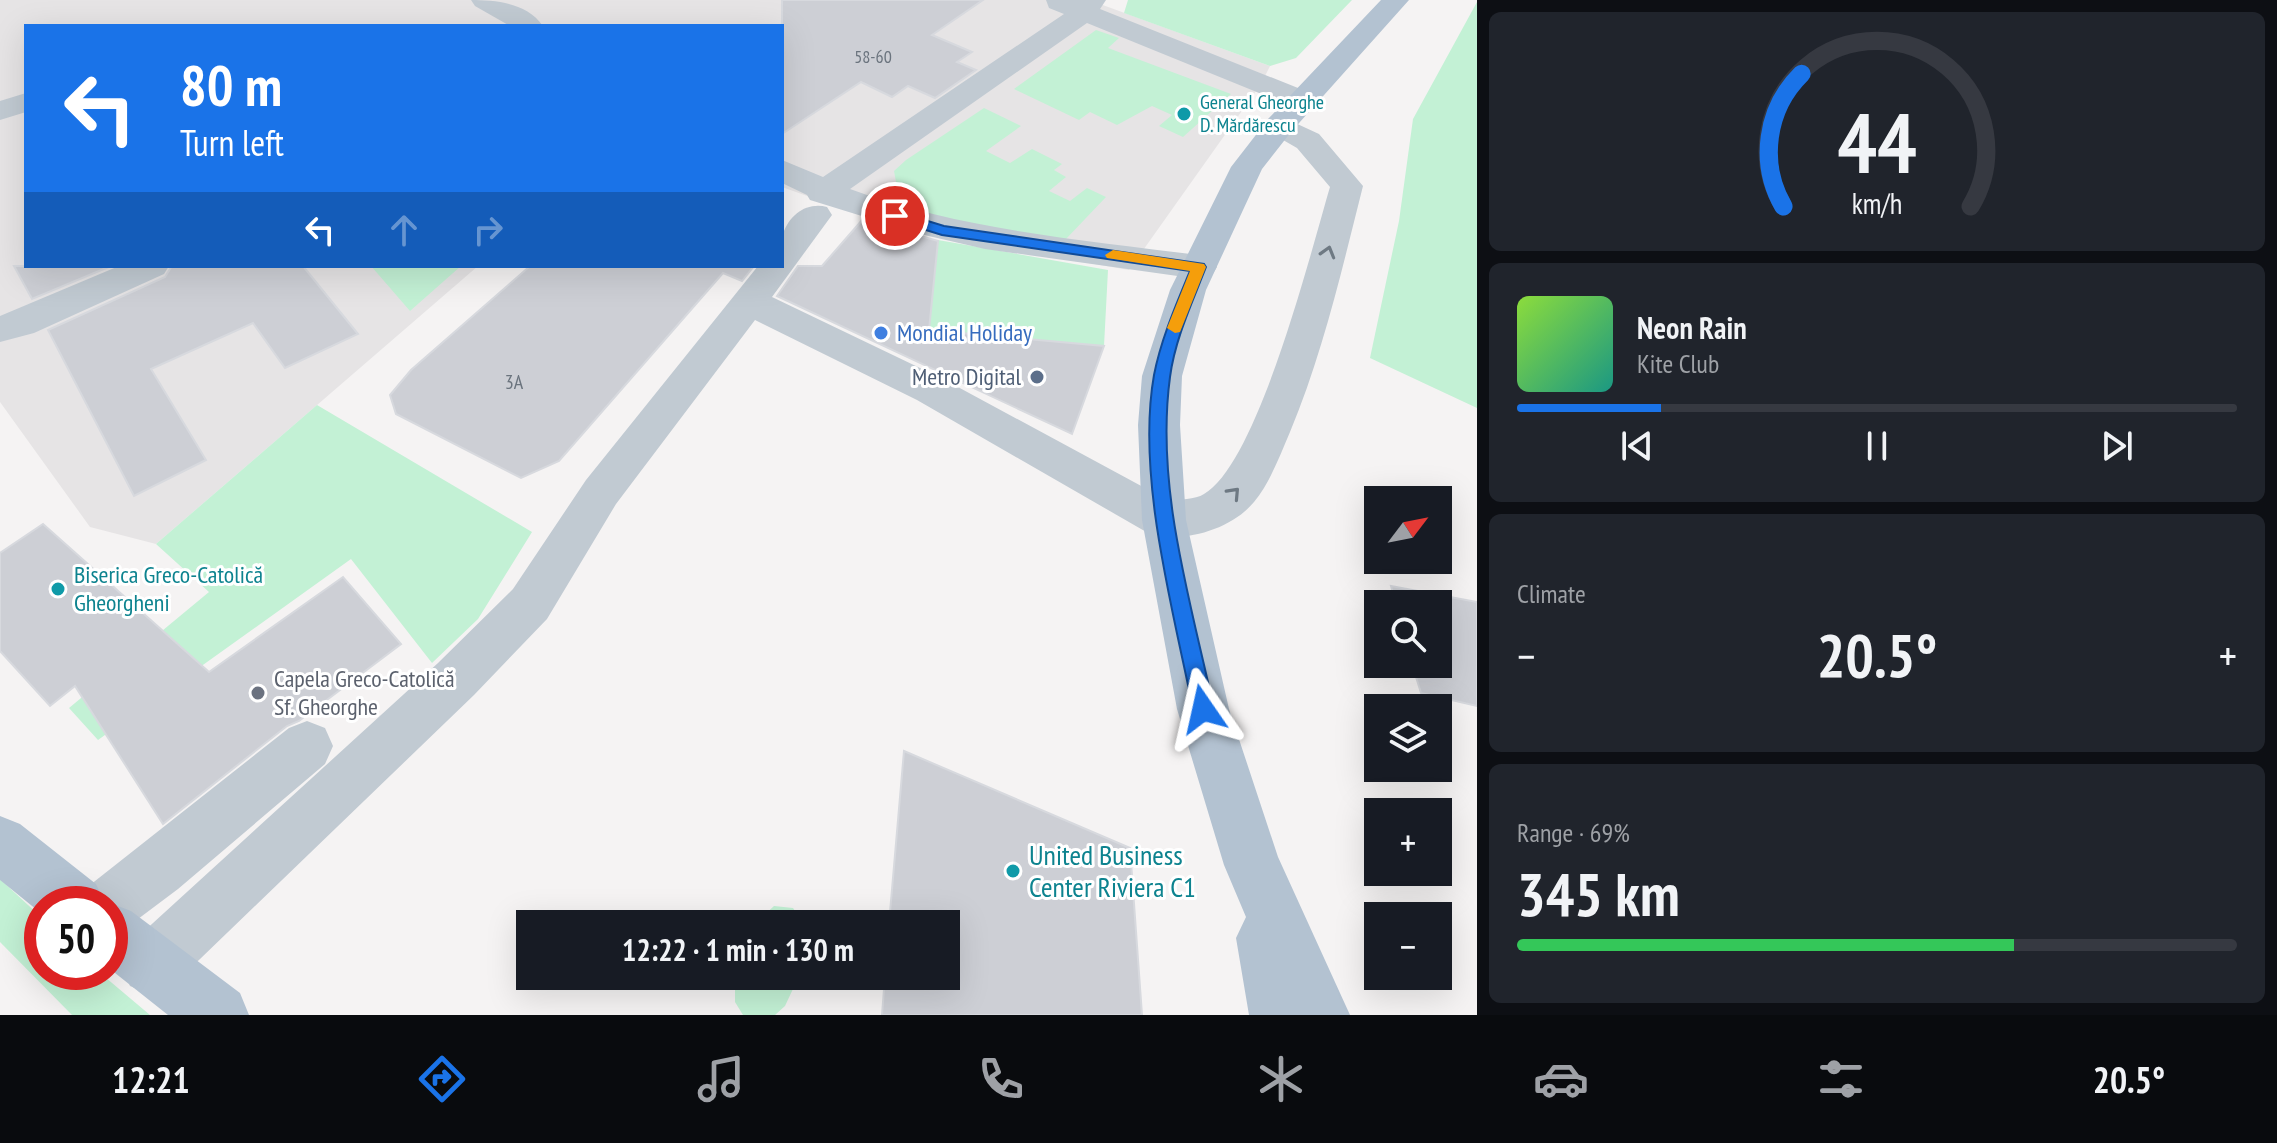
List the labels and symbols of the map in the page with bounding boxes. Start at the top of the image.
house number: 58-60 [854,45,892,68]
place label: General Gheorghe D. Mărdărescu [1200,89,1324,138]
marker: General Gheorghe D. Mărdărescu [1175,105,1193,123]
pin [861,182,929,250]
one-way arrow [1319,246,1335,260]
place label: Mondial Holiday [897,317,1032,348]
marker: Mondial Holiday [872,324,890,342]
place label: Metro Digital [912,361,1021,392]
marker: Metro Digital [1028,368,1046,386]
house number: 3A [505,369,524,395]
north arrow [1364,486,1452,574]
one-way arrow [1225,488,1240,502]
place label: Biserica Greco-Catolică Gheorgheni [74,559,263,618]
marker: Biserica Greco-Catolică Gheorgheni [49,580,67,598]
place label: Capela Greco-Catolică Sf. Gheorghe [274,663,455,722]
position arrow [1161,667,1245,751]
marker: Capela Greco-Catolică Sf. Gheorghe [249,684,267,702]
place label: United Business Center Riviera C1 [1029,836,1196,905]
marker: United Business Center Riviera C1 [1004,862,1022,880]
speed limit sign: 50 [24,886,128,990]

